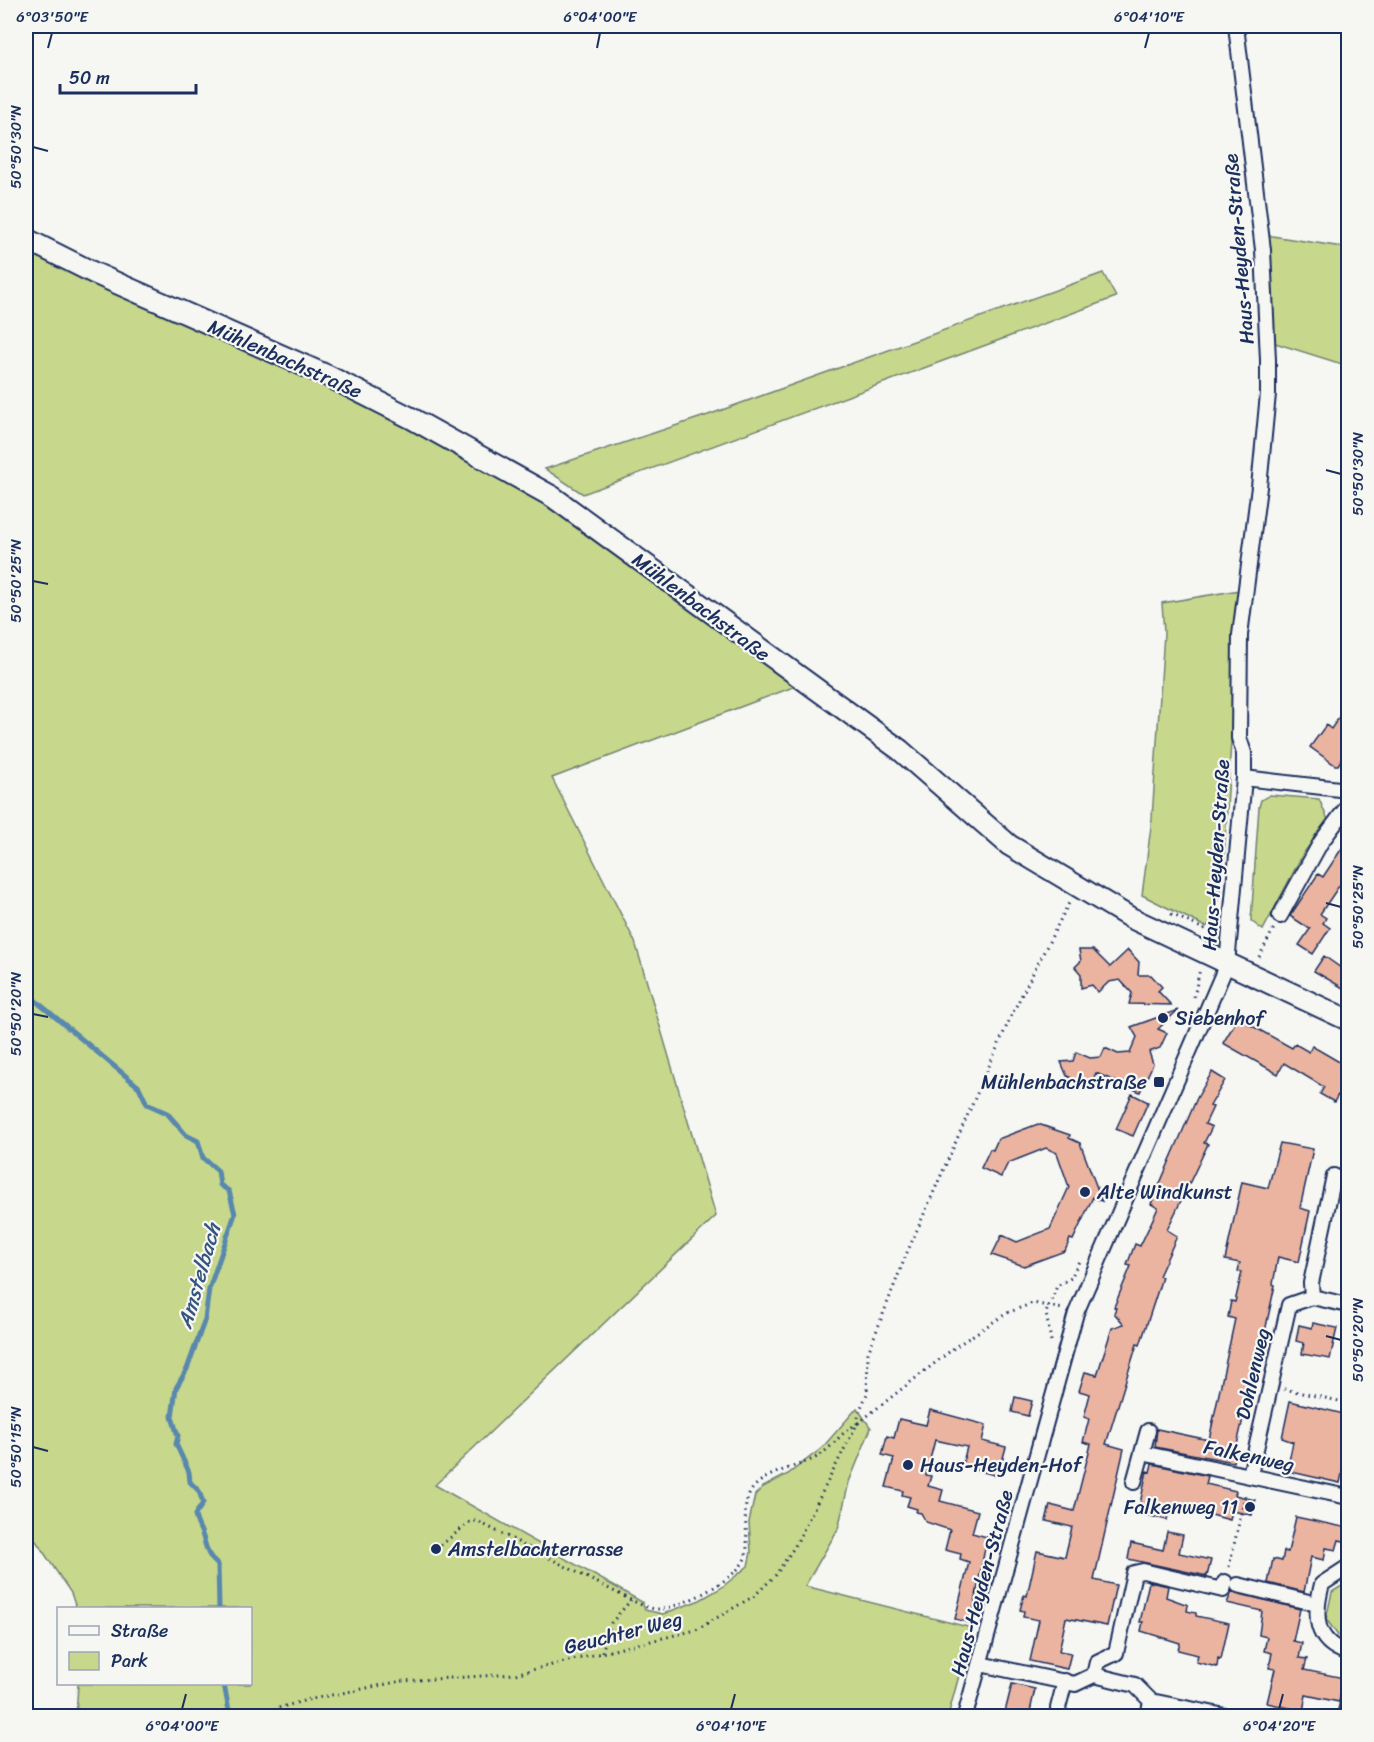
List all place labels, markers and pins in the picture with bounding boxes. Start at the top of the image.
place label: Siebenhof [1175,1001,1267,1036]
marker: Siebenhof [1156,1011,1170,1025]
place label: Mühlenbachstraße [981,1065,1147,1100]
marker: Mühlenbachstraße [1152,1075,1166,1089]
place label: Alte Windkunst [1096,1175,1233,1210]
marker: Alte Windkunst [1078,1185,1092,1199]
place label: Haus-Heyden-Hof [920,1448,1084,1483]
marker: Haus-Heyden-Hof [901,1458,915,1472]
place label: Falkenweg 11 [1124,1490,1238,1525]
marker: Falkenweg 11 [1243,1500,1257,1514]
place label: Amstelbachterrasse [447,1532,623,1567]
marker: Amstelbachterrasse [429,1542,443,1556]

